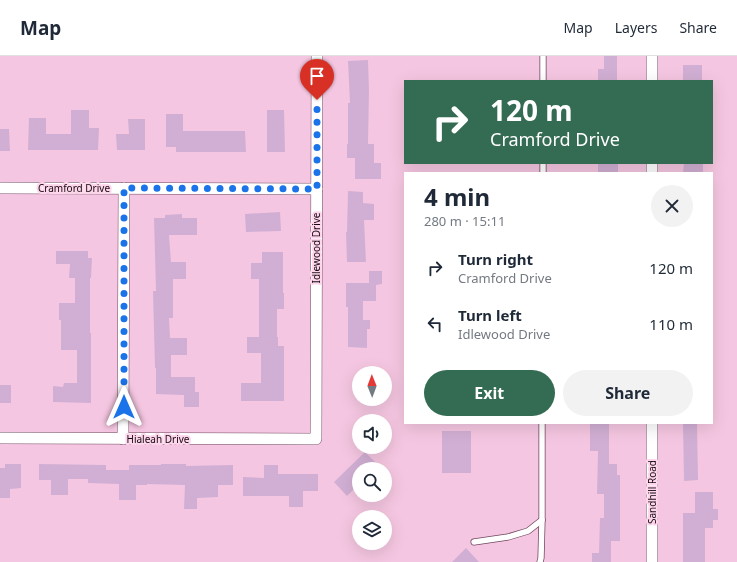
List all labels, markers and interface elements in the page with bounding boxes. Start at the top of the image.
text: Map [20,15,61,41]
text: Map [564,18,593,37]
text: Layers [615,18,657,37]
text: Share [679,18,717,37]
pin [300,59,334,100]
icon: arrive [306,65,328,87]
text: 120 m [490,91,573,129]
icon: right [424,96,476,148]
text: Cramford Drive [490,127,620,151]
text: 4 min [424,180,490,213]
street label: Cramford Drive [38,181,110,195]
button: close [651,185,693,227]
street label: Idlewood Drive [309,212,323,284]
text: 280 m · 15:11 [424,212,505,230]
text: Turn right [458,249,533,269]
icon: right [424,257,446,279]
text: 120 m [649,258,693,278]
text: Cramford Drive [458,269,552,287]
text: Turn left [458,305,522,325]
icon: left [424,313,446,335]
text: 110 m [649,314,693,334]
text: Idlewood Drive [458,325,550,343]
north arrow [352,366,392,406]
map controls [352,366,392,550]
button: Exit [424,370,555,416]
button: Share [563,370,693,416]
position arrow [103,386,145,428]
button: sound [352,414,392,454]
street label: Hialeah Drive [127,432,190,446]
street label: Sandhill Road [645,460,659,524]
button: search [352,462,392,502]
button: layers [352,510,392,550]

